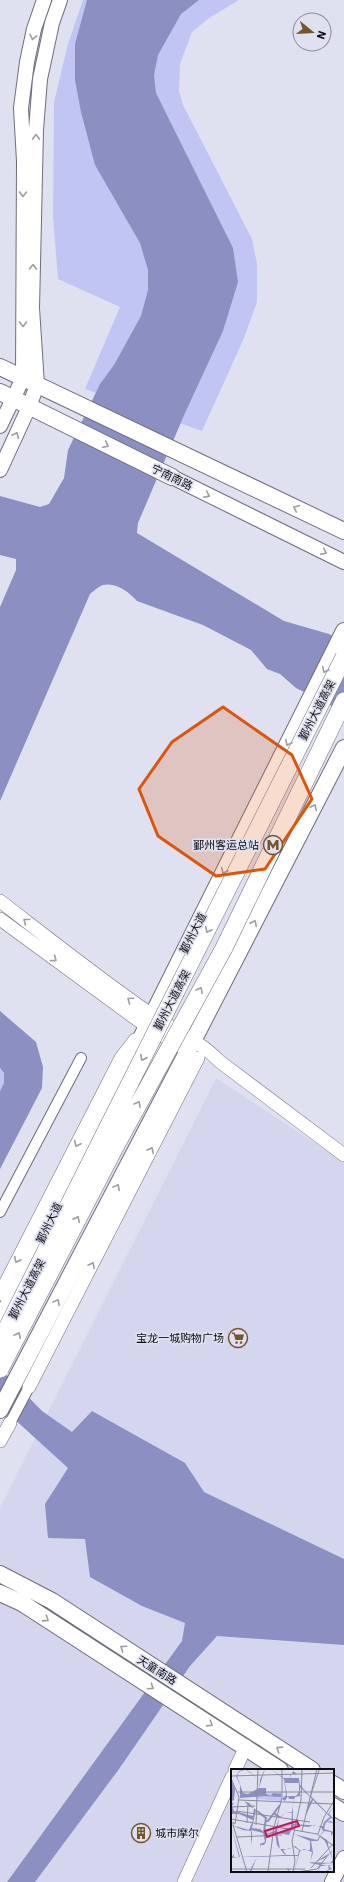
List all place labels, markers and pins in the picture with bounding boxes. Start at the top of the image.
metro station icon: 鄞州客运总站 [262,834,284,856]
place label: 鄞州客运总站 [193,838,259,852]
supermarket icon: 宝龙一城购物广场 [227,1327,249,1349]
place label: 宝龙一城购物广场 [136,1331,224,1345]
building icon: 城市摩尔 [130,1822,152,1844]
place label: 城市摩尔 [155,1826,199,1840]

